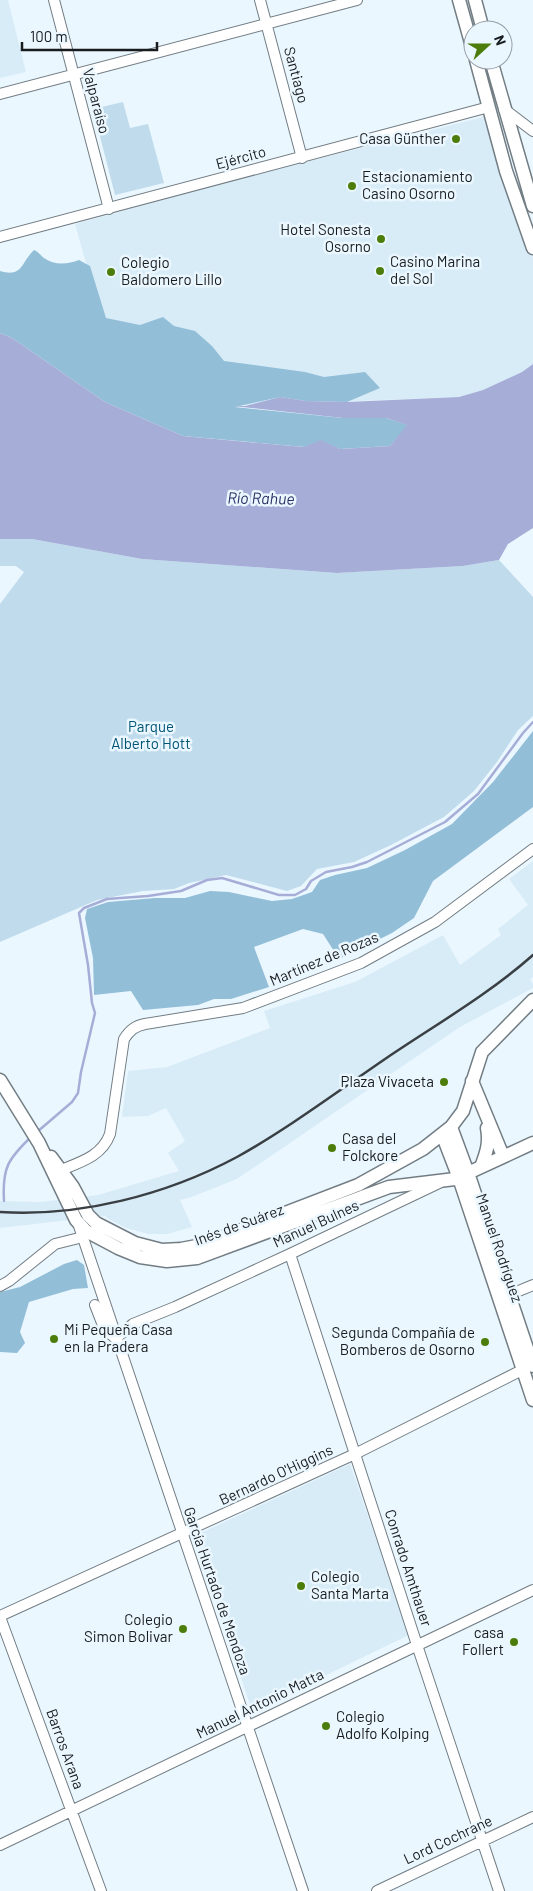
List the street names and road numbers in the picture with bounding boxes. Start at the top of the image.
street label: Santiago [281,45,313,105]
street label: Valparaíso [80,66,114,135]
street label: Ejército [214,142,268,172]
street label: Martínez de Rozas [267,927,381,989]
street label: Manuel Rodríguez [473,1191,527,1305]
street label: Manuel Bulnes [270,1195,361,1251]
street label: Inés de Suárez [192,1199,286,1249]
street label: Bernardo O'Higgins [216,1440,335,1508]
street label: García Hurtado de Mendoza [181,1504,255,1677]
street label: Conrado Amthauer [382,1507,437,1629]
street label: Manuel Antonio Matta [193,1664,326,1742]
street label: Barros Arana [43,1706,89,1791]
street label: Lord Cochrane [400,1811,495,1867]

